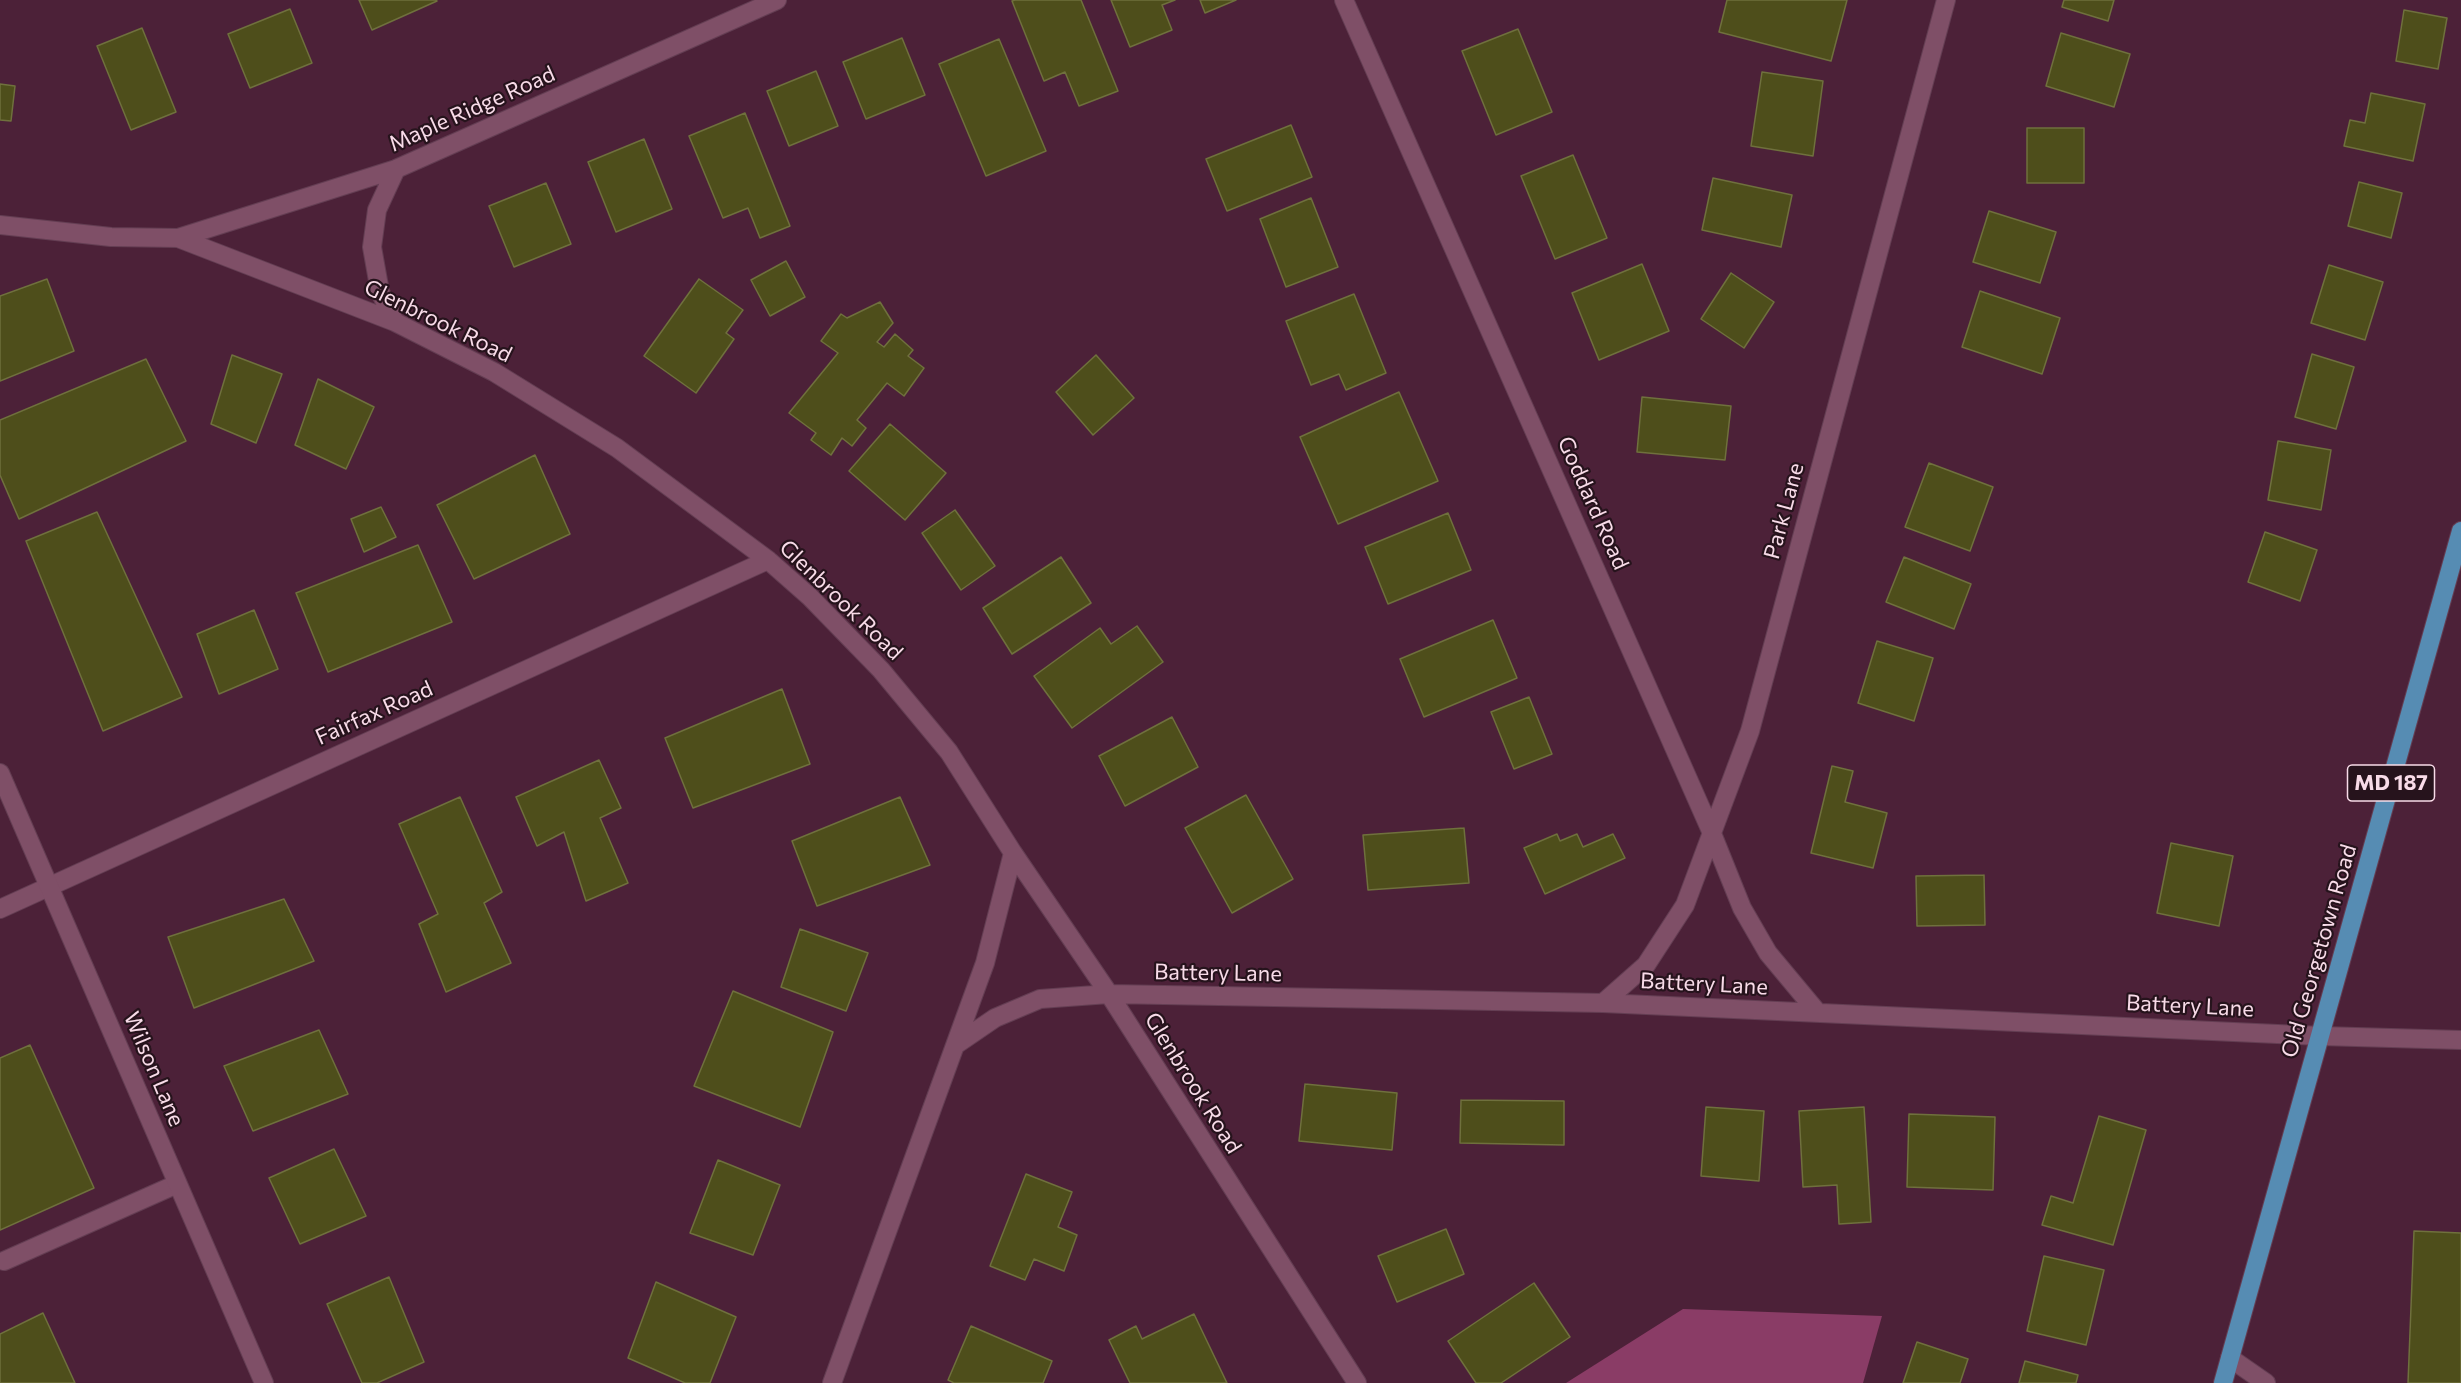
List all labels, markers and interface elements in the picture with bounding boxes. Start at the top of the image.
street label: Maple Ridge Road [385,61,559,157]
street label: Glenbrook Road [360,274,516,368]
street label: Goddard Road [1552,432,1634,574]
street label: Park Lane [1758,460,1810,562]
street label: Glenbrook Road [774,535,908,665]
street label: Fairfax Road [311,675,437,751]
road number: MD 187 [2348,765,2434,801]
street label: Old Georgetown Road [2276,841,2362,1061]
street label: Battery Lane [1154,959,1282,987]
street label: Battery Lane [1639,967,1769,1001]
street label: Battery Lane [2125,989,2255,1023]
street label: Wilson Lane [118,1008,190,1130]
street label: Glenbrook Road [1139,1008,1247,1158]

